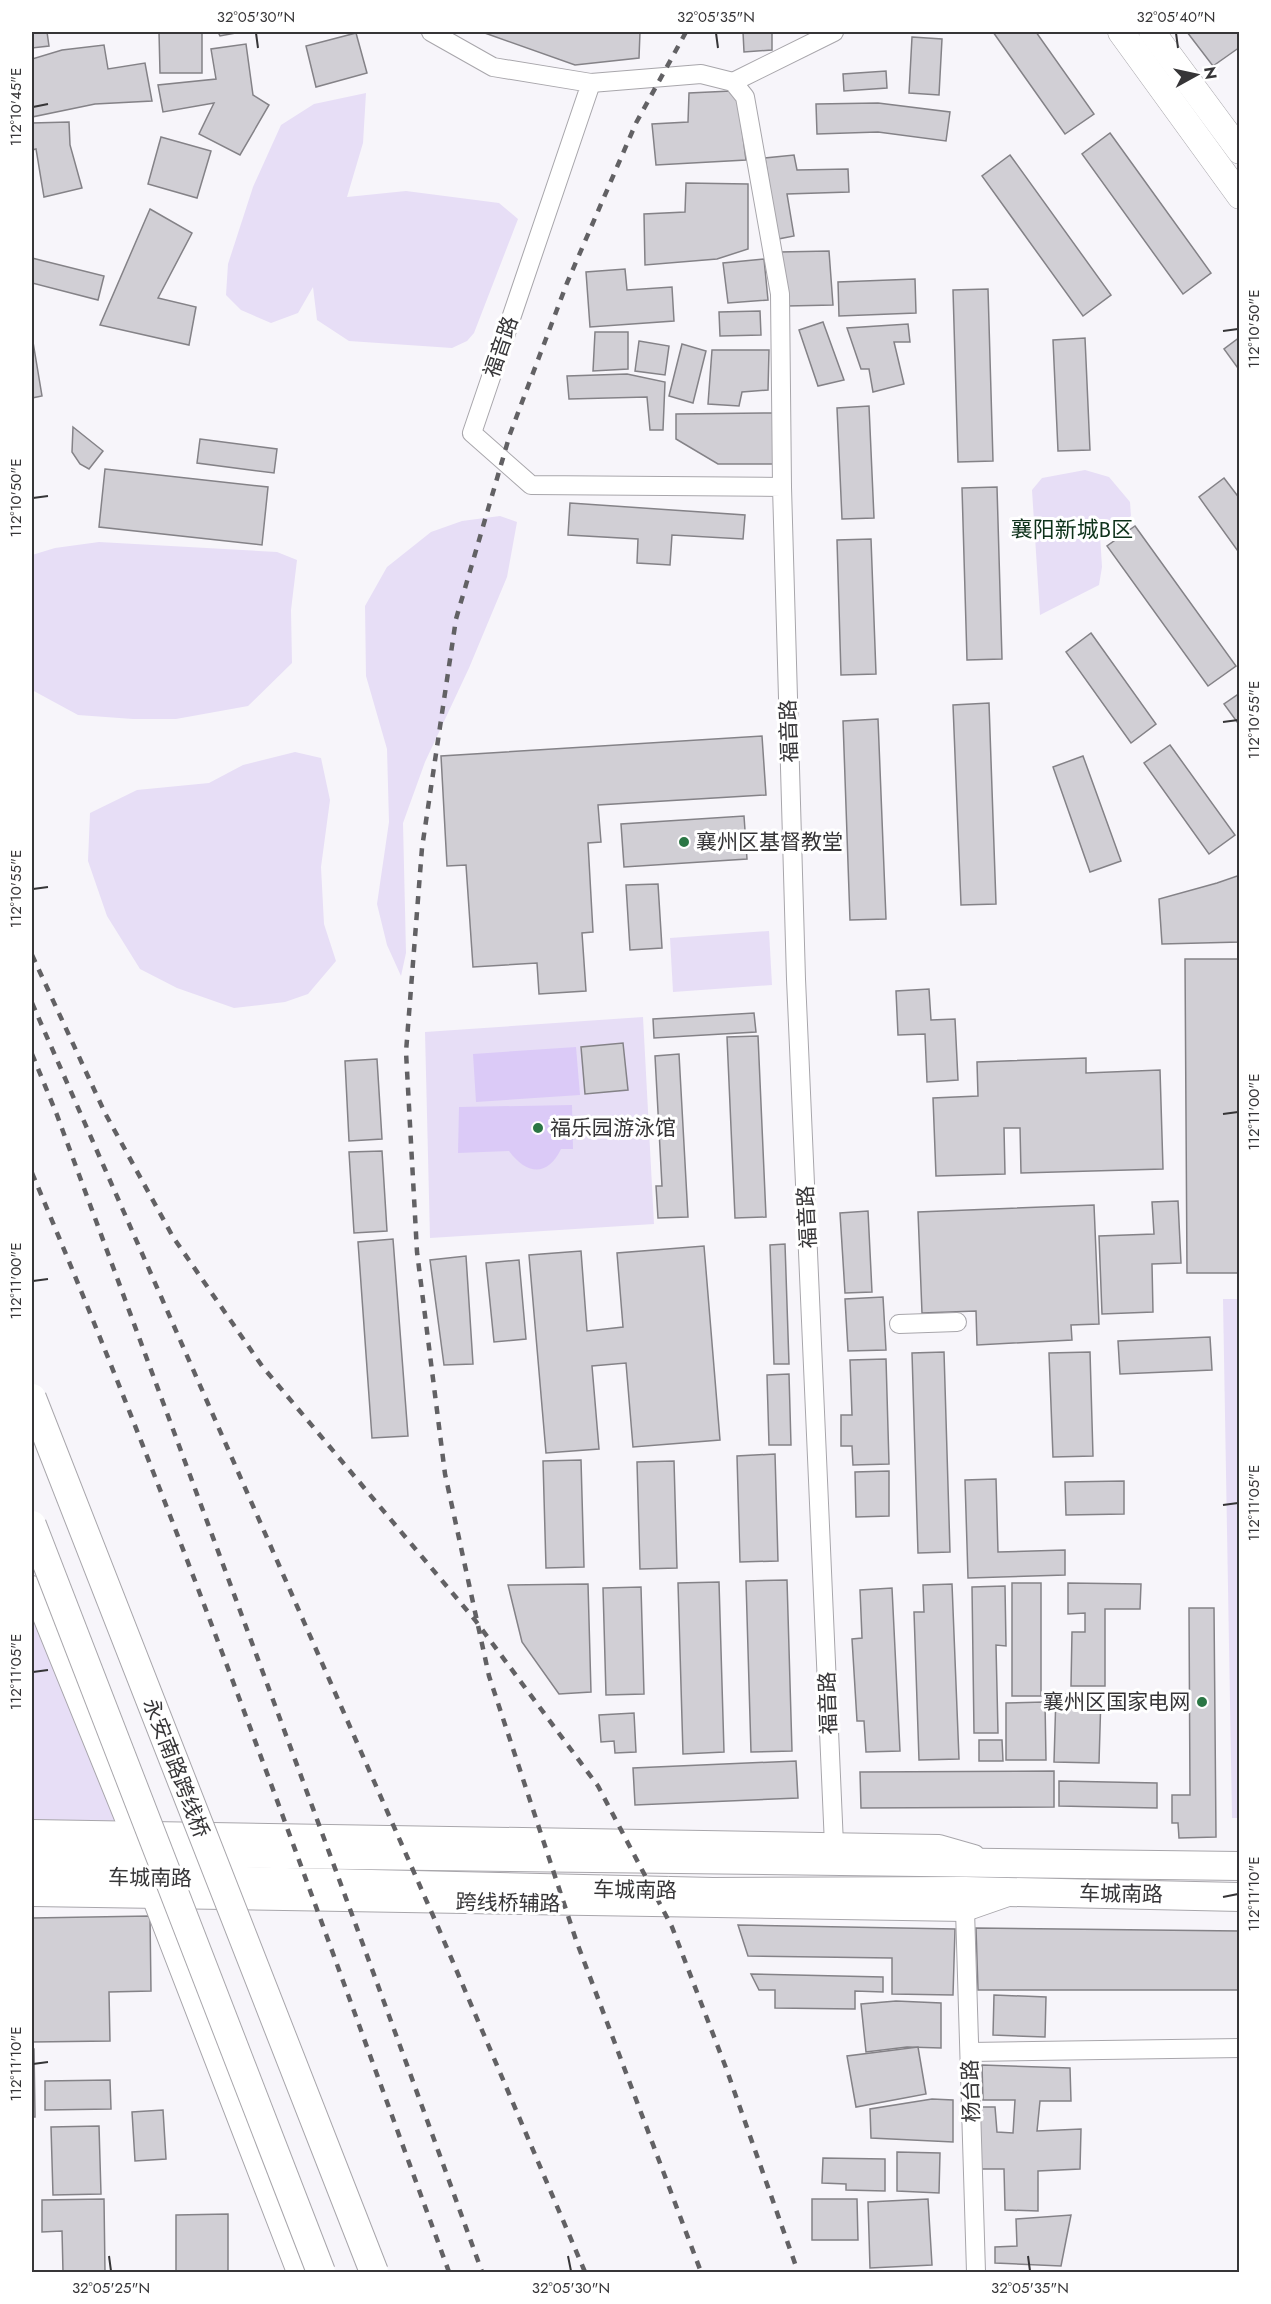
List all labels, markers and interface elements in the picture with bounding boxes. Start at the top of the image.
text: 32°05'30"N [217,6,295,28]
text: 32°05'35"N [677,6,755,28]
text: 32°05'40"N [1137,6,1215,28]
north arrow [1166,45,1226,105]
text: N [1198,65,1223,81]
text: 112°10'45"E [5,68,27,146]
text: 112°10'50"E [1243,290,1265,368]
street label: 福音路 [477,312,525,382]
text: 112°10'50"E [5,459,27,537]
district label: 襄阳新城B区 [1011,513,1133,545]
text: 112°10'55"E [1243,681,1265,759]
street label: 福音路 [773,699,805,763]
place label: 襄州区基督教堂 [696,827,843,857]
marker: 襄州区基督教堂 [677,835,691,849]
text: 112°10'55"E [5,850,27,928]
text: 112°11'00"E [1243,1073,1265,1151]
place label: 福乐园游泳馆 [550,1113,676,1143]
marker: 福乐园游泳馆 [531,1121,545,1135]
street label: 福音路 [790,1185,824,1249]
text: 112°11'00"E [5,1242,27,1320]
text: 112°11'05"E [1243,1465,1265,1541]
text: 112°11'05"E [5,1634,27,1710]
street label: 福音路 [812,1671,844,1735]
place label: 襄州区国家电网 [1043,1687,1190,1717]
street label: 永安南路跨线桥 [136,1694,216,1842]
marker: 襄州区国家电网 [1195,1695,1209,1709]
text: 112°11'10"E [1243,1857,1265,1931]
street label: 车城南路 [108,1862,192,1894]
street label: 车城南路 [593,1874,677,1906]
street label: 车城南路 [1079,1878,1163,1910]
street label: 跨线桥辅路 [455,1887,561,1919]
text: 112°11'10"E [5,2027,27,2101]
street label: 杨台路 [955,2059,987,2123]
text: 32°05'25"N [72,2277,150,2299]
text: 32°05'30"N [532,2277,610,2299]
text: 32°05'35"N [991,2277,1069,2299]

